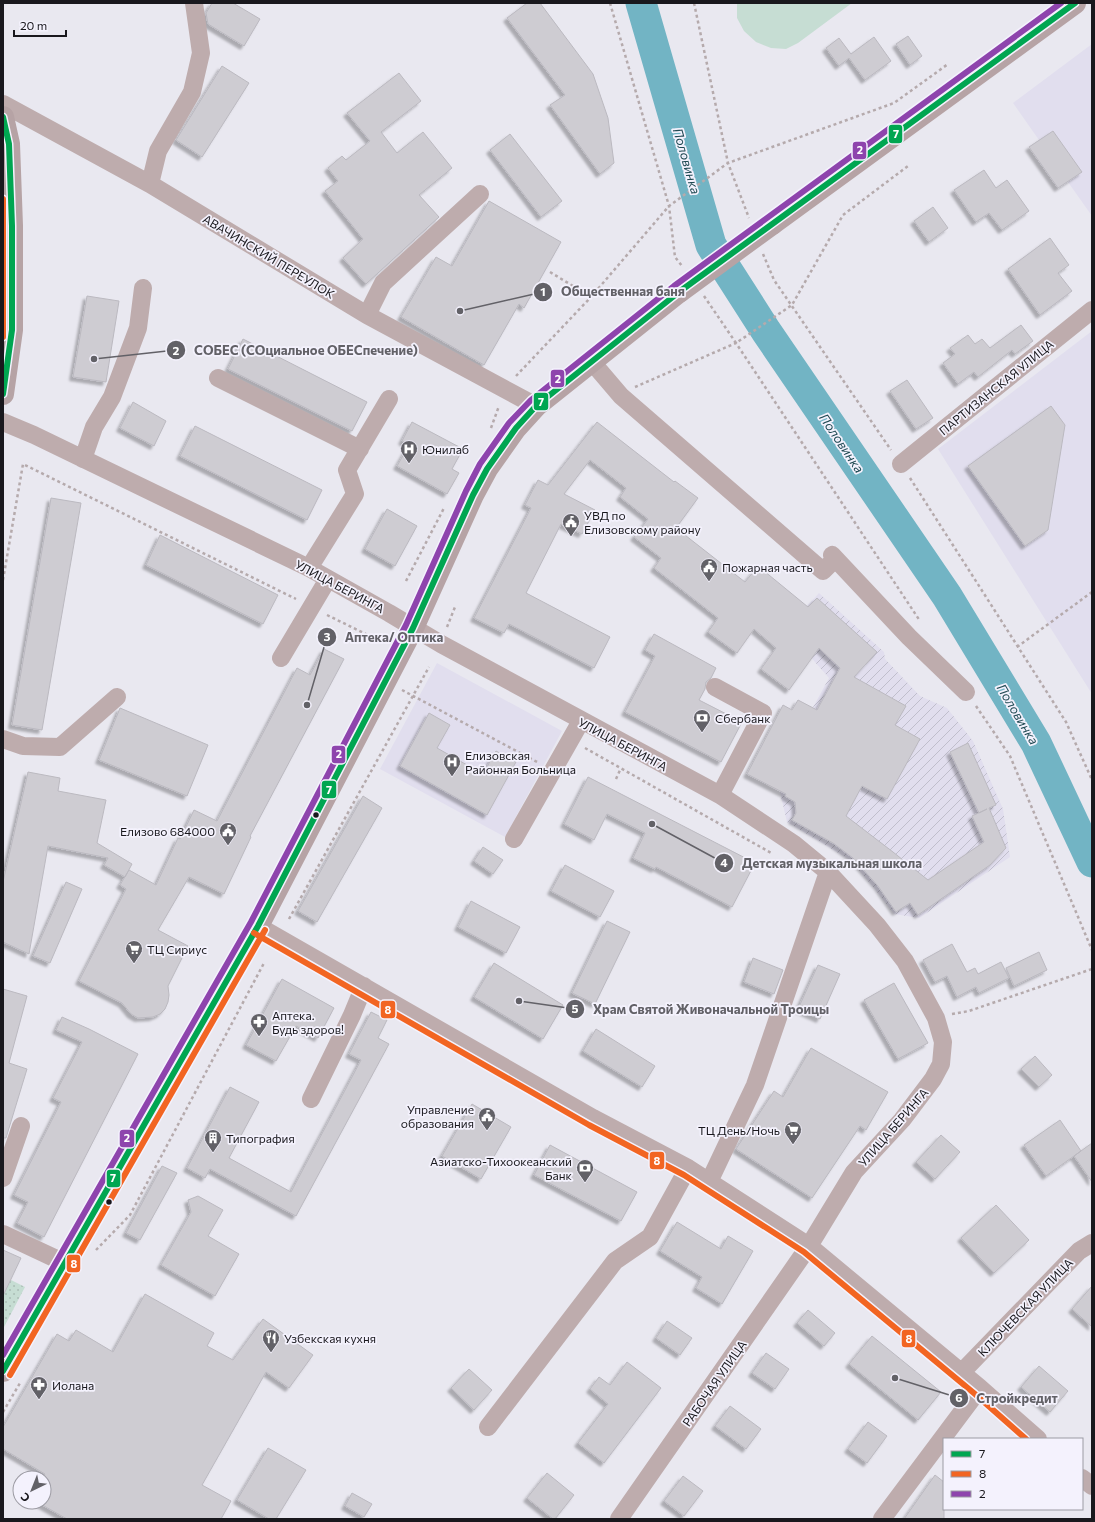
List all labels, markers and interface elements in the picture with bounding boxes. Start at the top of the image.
scale bar [14,12,66,38]
text: 20 m [20,18,47,32]
line badge: 7 [888,124,903,144]
water label: Половинка [670,126,704,196]
text: 7 [893,127,899,140]
line badge: 2 [852,141,867,160]
text: 2 [857,143,863,156]
street label: АВАЧИНСКИЙ ПЕРЕУЛОК [201,211,337,301]
callout: Общественная баня [533,279,693,304]
text: Общественная баня [561,283,685,299]
text: 1 [540,284,546,298]
street label: ПАРТИЗАНСКАЯ УЛИЦА [936,337,1056,437]
callout: СОБЕС (СОциальное ОБЕСпечение) [166,338,426,363]
text: СОБЕС (СОциальное ОБЕСпечение) [194,342,418,358]
text: 2 [173,343,180,357]
line badge: 2 [550,369,565,388]
text: 2 [555,372,561,385]
line badge: 7 [533,392,549,411]
text: 7 [538,395,544,408]
water label: Половинка [816,410,868,476]
hospital icon: Юнилаб [399,439,419,464]
place label: Юнилаб [422,442,469,456]
place label: УВД по Елизовскому району [584,508,701,536]
public building icon: УВД по Елизовскому району [561,512,581,537]
street label: УЛИЦА БЕРИНГА [293,557,387,615]
public building icon: Пожарная часть [699,557,719,582]
place label: Пожарная часть [722,560,813,574]
callout: Аптека/ Оптика [317,624,451,649]
text: 3 [324,629,331,643]
text: Аптека/ Оптика [345,629,444,645]
water label: Половинка [994,681,1043,748]
bank icon: Сбербанк [692,708,712,733]
place label: Сбербанк [715,711,771,725]
street label: УЛИЦА БЕРИНГА [576,715,670,773]
line badge: 2 [331,745,346,764]
text: 2 [336,747,342,760]
place label: Елизовская Районная Больница [465,748,576,776]
hospital icon: Елизовская Районная Больница [442,752,462,777]
line badge: 7 [321,780,337,799]
text: 7 [326,783,332,796]
unlabelled marker [311,810,321,820]
public building icon: Елизово 684000 [218,821,238,846]
place label: Елизово 684000 [120,824,215,838]
callout: Детская музыкальная школа [714,851,930,876]
text: 4 [720,855,728,869]
text: Детская музыкальная школа [742,855,922,871]
supermarket icon: ТЦ Сириус [124,939,144,964]
place label: ТЦ Сириус [147,942,207,956]
callout: Храм Святой Живоначальной Троицы [565,997,837,1022]
line badge: 8 [380,1000,396,1019]
text: 5 [572,1001,579,1015]
text: Храм Святой Живоначальной Троицы [593,1001,829,1017]
text: 8 [385,1003,392,1016]
place label: Аптека. Будь здоров! [272,1008,344,1036]
pharmacy icon: Аптека. Будь здоров! [249,1012,269,1037]
street label: УЛИЦА БЕРИНГА [855,1085,931,1169]
place label: Управление образования [401,1102,474,1130]
public building icon: Управление образования [477,1106,497,1131]
supermarket icon: ТЦ День/Ночь [783,1120,803,1145]
place label: ТЦ День/Ночь [698,1123,780,1137]
building icon: Типография [203,1128,223,1153]
line badge: 2 [119,1129,135,1148]
text: 2 [124,1131,130,1144]
place label: Типография [226,1131,295,1145]
line badge: 8 [649,1151,665,1170]
place label: Азиатско-Тихоокеанский Банк [430,1154,573,1182]
text: 8 [654,1154,661,1167]
bank icon: Азиатско-Тихоокеанский Банк [575,1158,595,1183]
line badge: 7 [106,1169,121,1188]
text: 7 [110,1171,116,1184]
unlabelled marker [104,1197,114,1207]
line badge: 8 [66,1254,81,1273]
street label: КЛЮЧЕВСКАЯ УЛИЦА [975,1255,1075,1359]
text: 8 [71,1257,78,1270]
restaurant icon: Узбекская кухня [261,1328,281,1353]
line badge: 8 [901,1329,916,1348]
place label: Узбекская кухня [284,1331,376,1345]
text: 8 [906,1332,913,1345]
street label: РАБОЧАЯ УЛИЦА [679,1337,749,1429]
pharmacy icon: Иолана [29,1375,49,1400]
place label: Иолана [52,1378,94,1392]
callout: Стройкредит [949,1386,1066,1411]
text: 6 [955,1390,963,1404]
text: Стройкредит [976,1390,1059,1406]
legend [943,1438,1083,1510]
text: 7 [979,1446,985,1460]
text: 8 [979,1466,986,1480]
north arrow [12,1470,52,1510]
text: 2 [979,1486,986,1500]
text: С [17,1490,32,1505]

